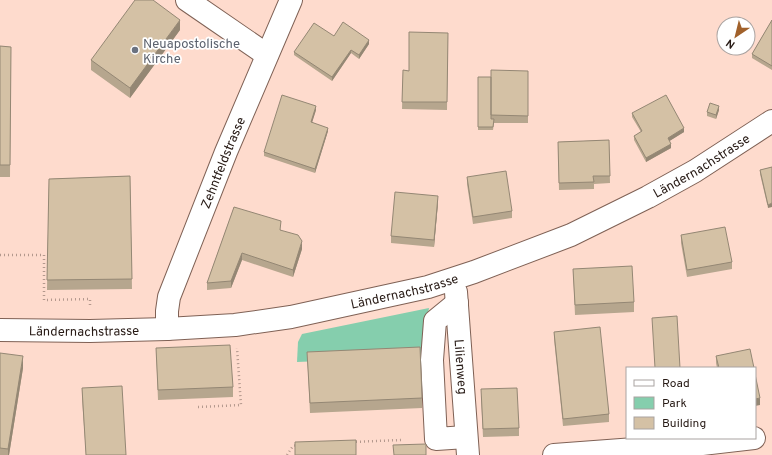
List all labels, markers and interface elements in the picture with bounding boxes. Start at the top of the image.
north arrow [716,16,756,56]
text: N [724,35,738,51]
place label: Neuapostolische Kirche [143,37,240,68]
marker: Neuapostolische Kirche [130,45,140,55]
street label: Zehntfeldstrasse [199,115,250,211]
street label: Ländernachstrasse [651,131,754,202]
street label: Ländernachstrasse [349,272,461,314]
street label: Ländernachstrasse [29,324,139,341]
street label: Lilienweg [450,339,470,395]
legend [626,367,756,439]
text: Road [662,376,690,392]
text: Park [662,396,687,412]
text: Building [662,416,706,432]

